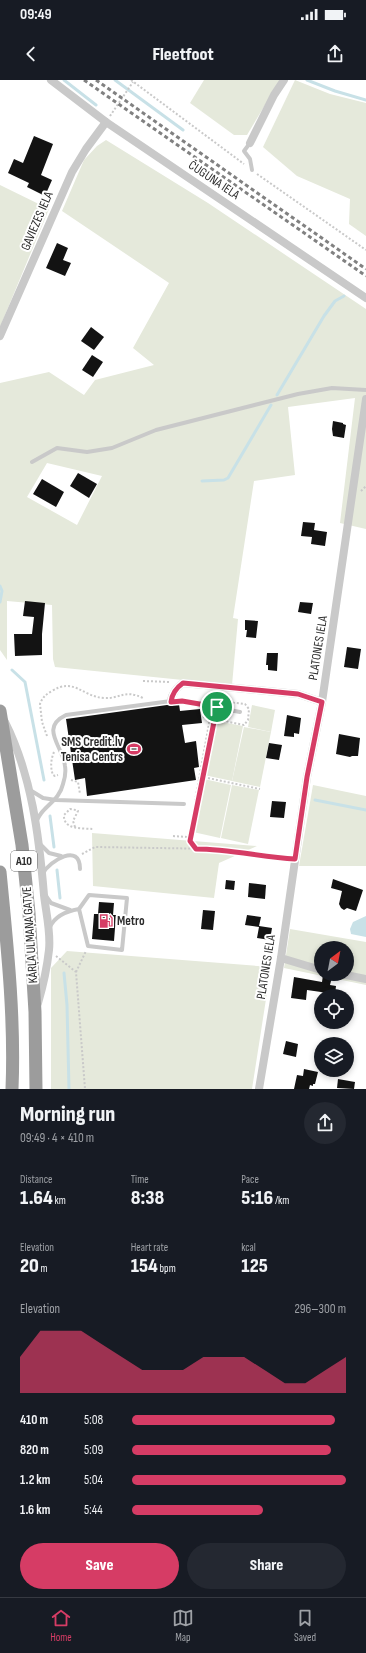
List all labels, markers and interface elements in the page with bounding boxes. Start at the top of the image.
text: 09:49 [20,5,52,24]
icon: back [20,43,42,65]
icon: share [324,43,346,65]
text: Fleetfoot [152,44,214,65]
street label: ČUGUNA IELA [185,156,244,203]
street label: GAVIEZES IELA [17,189,57,253]
street label: PLATONES IELA [305,614,331,681]
pin [200,690,234,724]
icon: arrive [206,696,228,718]
place label: SMS Credit.lv Tenisa Centrs [61,734,124,765]
sports icon: SMS Credit.lv Tenisa Centrs [126,741,142,757]
road number: A10 [11,851,37,871]
street label: KĀRĻA ULMAŅA GATVE [19,886,41,984]
fuel station icon: Metro [98,913,114,929]
place label: Metro [117,913,145,929]
street label: PLATONES IELA [253,933,279,1000]
north arrow [314,941,354,981]
map controls [314,941,354,1077]
button: locate [314,989,354,1029]
button: layers [314,1037,354,1077]
text: Morning run [20,1101,115,1128]
button: share [304,1102,346,1144]
text: 09:49 · 4 × 410 m [20,1130,94,1146]
text: Distance [20,1173,52,1186]
text: Time [131,1173,149,1186]
text: Pace [241,1173,259,1186]
text: 1.64 [20,1186,53,1210]
text: 8:38 [131,1186,164,1210]
text: 5:16 [241,1186,273,1210]
text: km [53,1194,66,1207]
text: /km [273,1194,289,1207]
text: Elevation [20,1241,54,1254]
text: Heart rate [131,1241,168,1254]
text: kcal [241,1241,256,1254]
text: 20 [20,1254,39,1278]
text: 154 [131,1254,158,1278]
text: 125 [241,1254,268,1278]
text: m [39,1262,48,1275]
text: bpm [158,1262,176,1275]
text: Elevation [20,1301,60,1317]
text: 296–300 m [294,1301,346,1317]
text: 410 m [20,1412,48,1428]
text: 5:08 [84,1412,103,1428]
text: 820 m [20,1442,49,1458]
text: 5:09 [84,1442,103,1458]
text: 1.2 km [20,1472,50,1488]
text: 5:04 [84,1472,103,1488]
text: 1.6 km [20,1502,50,1518]
text: 5:44 [84,1502,103,1518]
button: Save [20,1543,179,1589]
button: Share [187,1543,346,1589]
tab: Home [50,1607,72,1644]
tab: Map [172,1607,194,1644]
tab: Saved [294,1607,316,1644]

